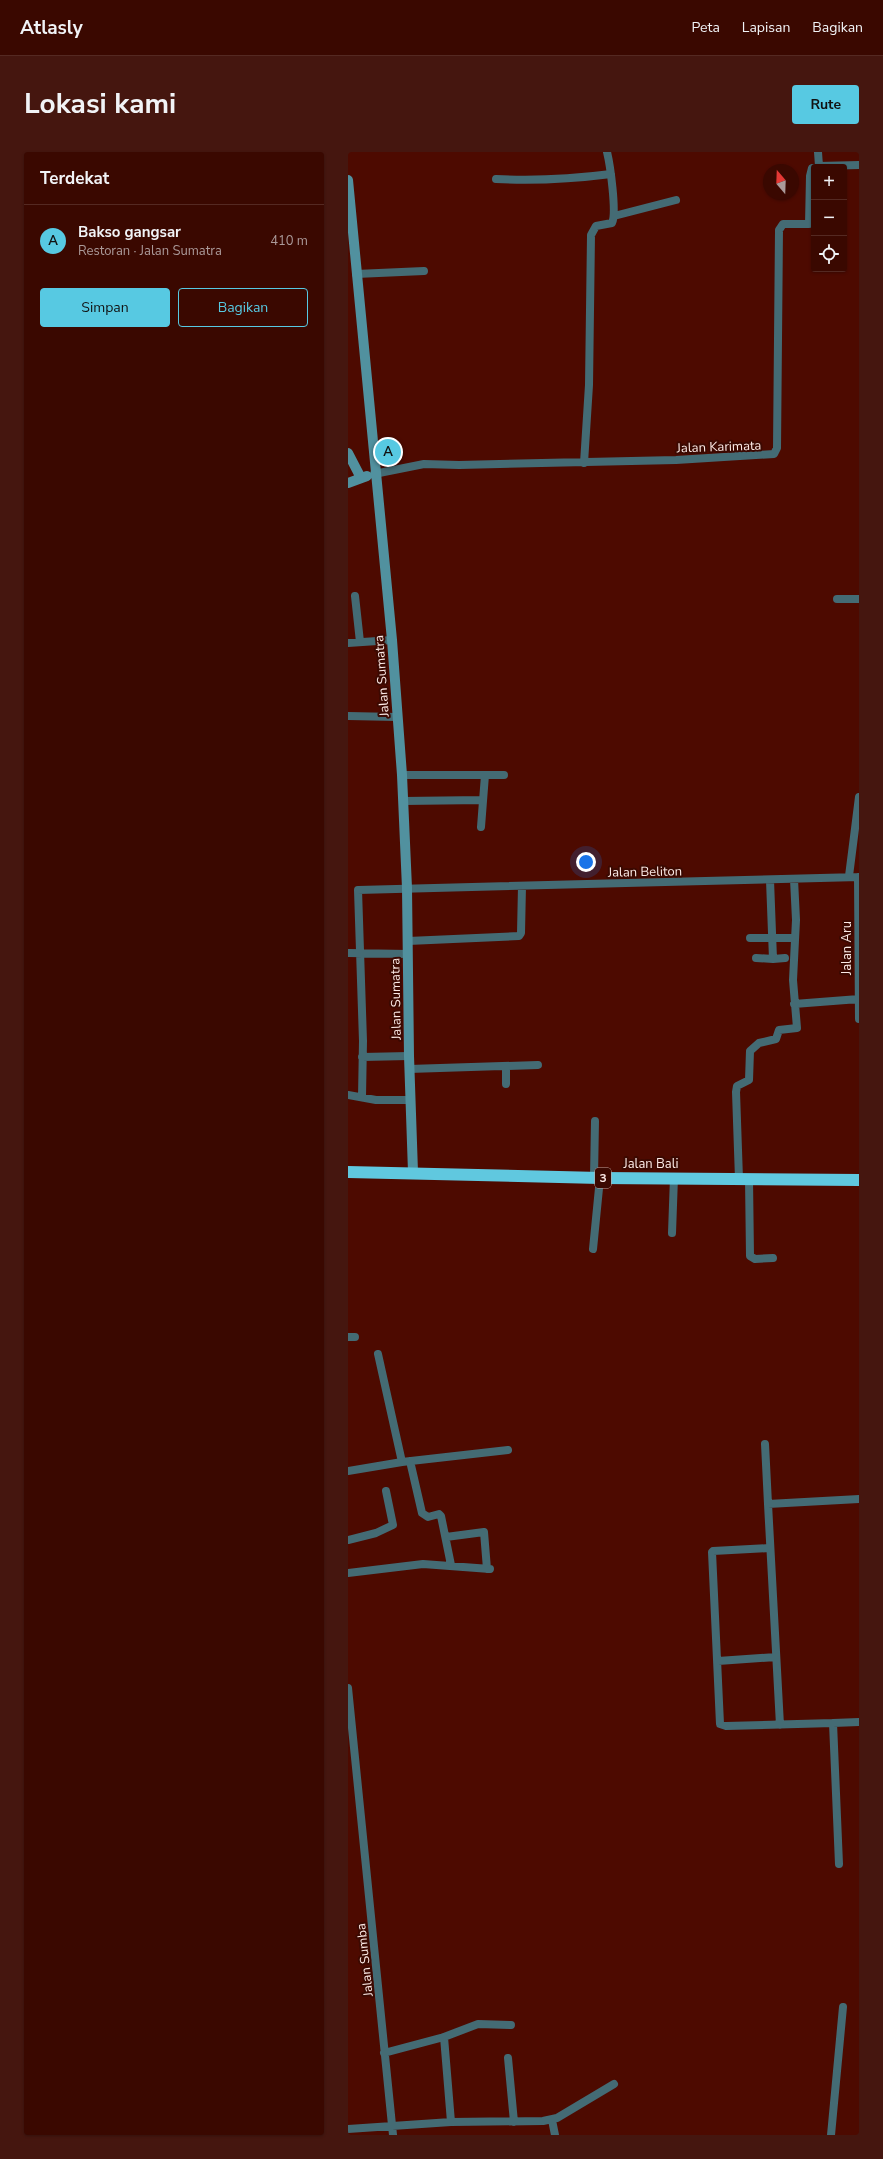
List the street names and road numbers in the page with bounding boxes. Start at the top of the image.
street label: Jalan Karimata [675,437,762,458]
street label: Jalan Sumatra [370,634,394,718]
street label: Jalan Beliton [607,862,682,882]
street label: Jalan Aru [838,921,856,976]
street label: Jalan Sumatra [386,958,406,1041]
street label: Jalan Bali [622,1155,679,1173]
road number: 3 [595,1168,611,1188]
street label: Jalan Sumba [352,1922,378,1998]

